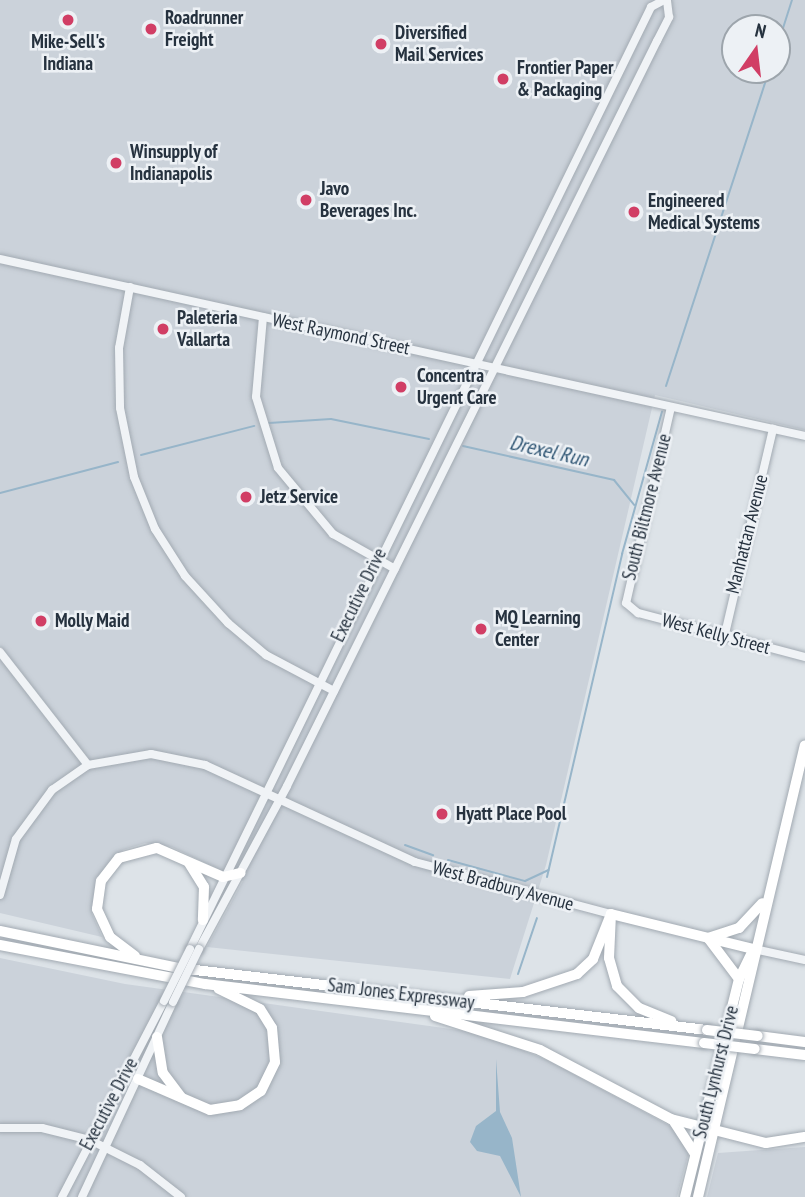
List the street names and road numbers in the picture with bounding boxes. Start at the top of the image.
street label: West Raymond Street [270,308,412,360]
street label: South Biltmore Avenue [618,431,676,583]
street label: Manhattan Avenue [721,472,773,596]
street label: Executive Drive [327,544,391,646]
street label: West Kelly Street [659,609,773,659]
street label: West Bradbury Avenue [429,856,577,916]
street label: Sam Jones Expressway [326,974,476,1014]
street label: South Lynhurst Drive [688,1003,744,1141]
street label: Executive Drive [75,1054,143,1154]

